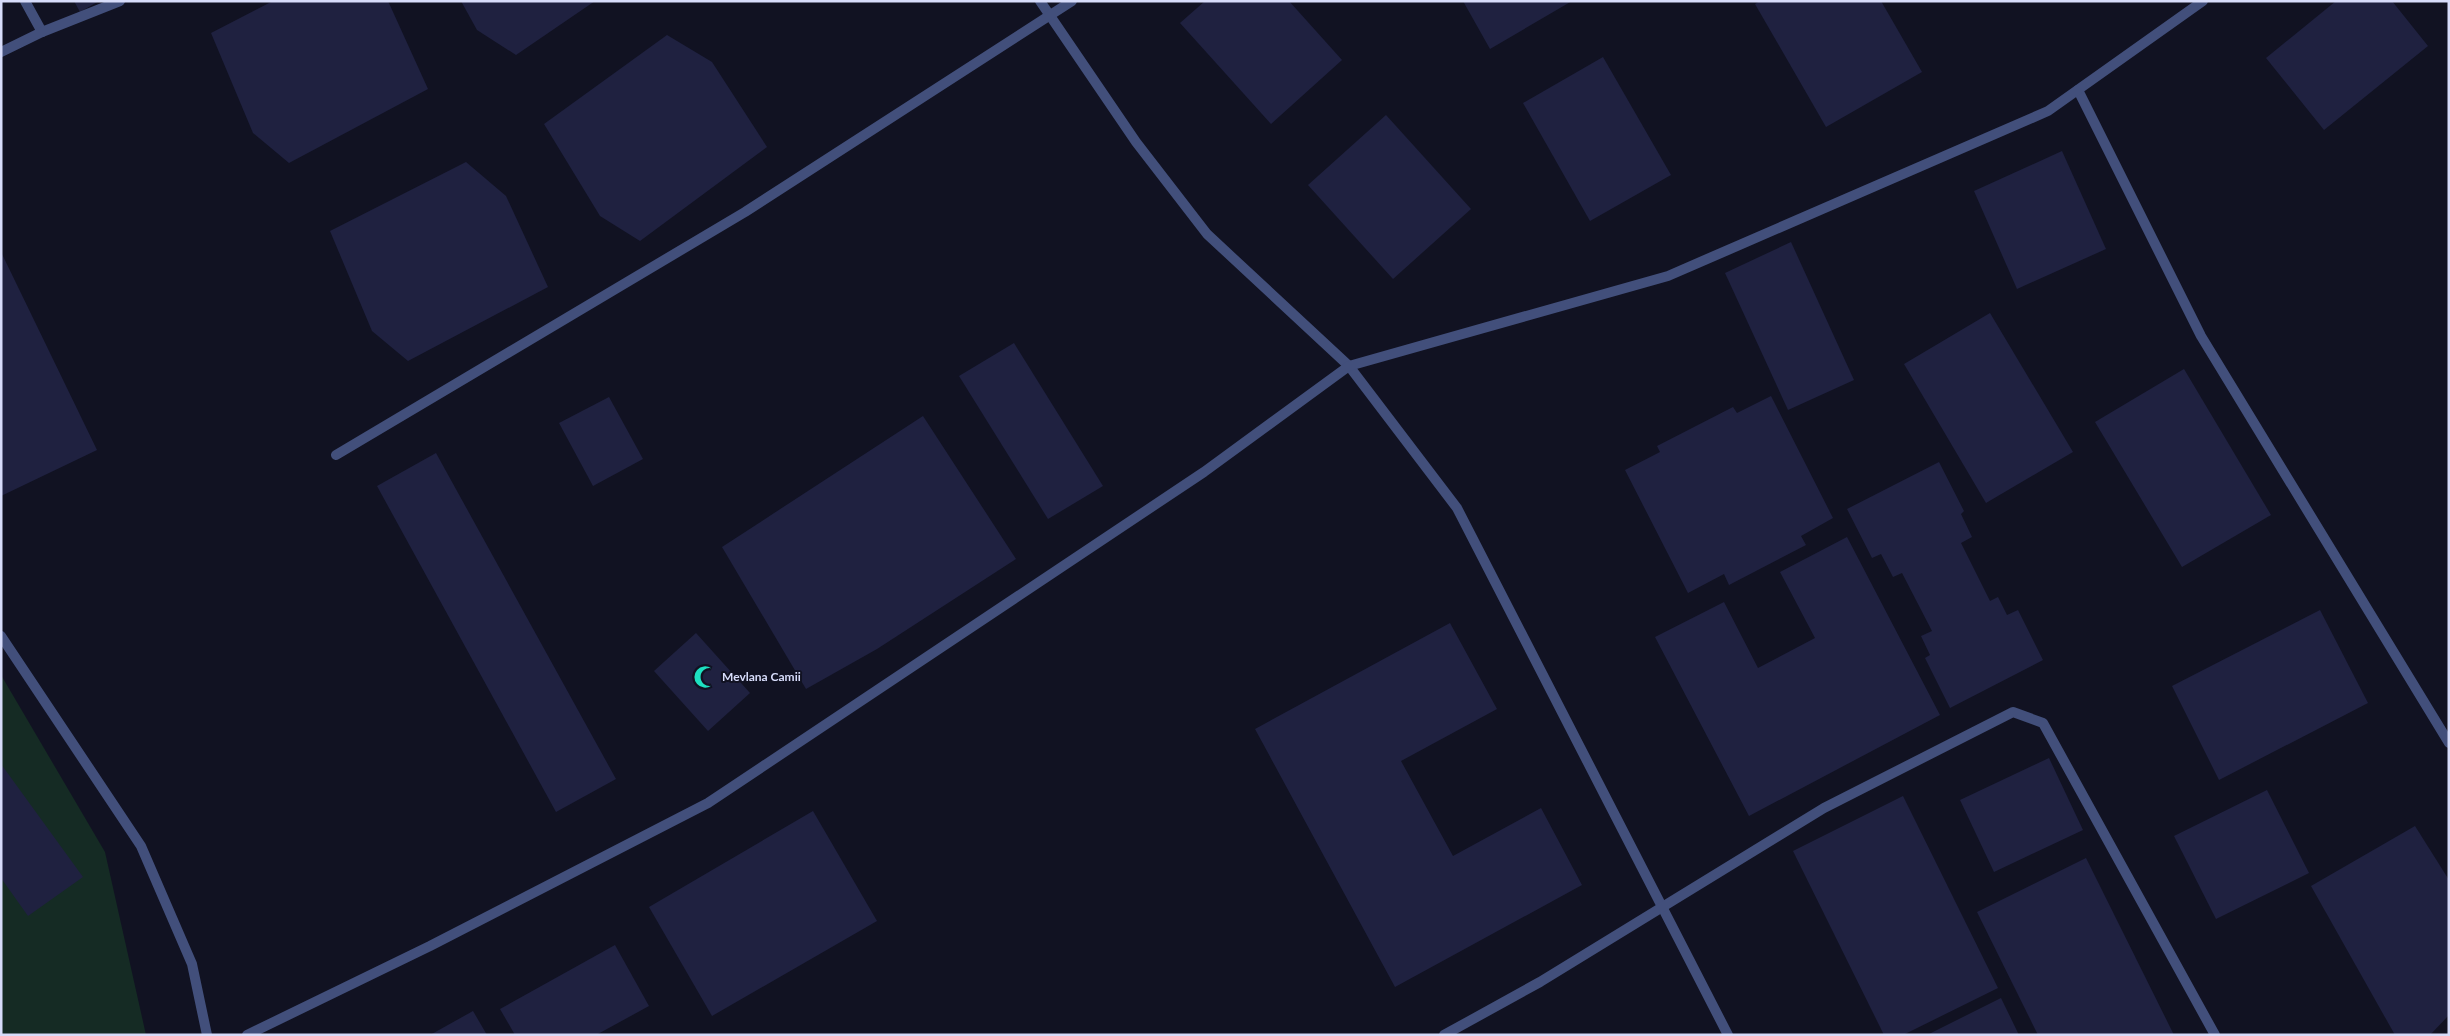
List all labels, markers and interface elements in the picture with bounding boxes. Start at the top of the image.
mosque icon: Mevlana Camii [692,664,718,690]
place label: Mevlana Camii [722,669,801,684]

